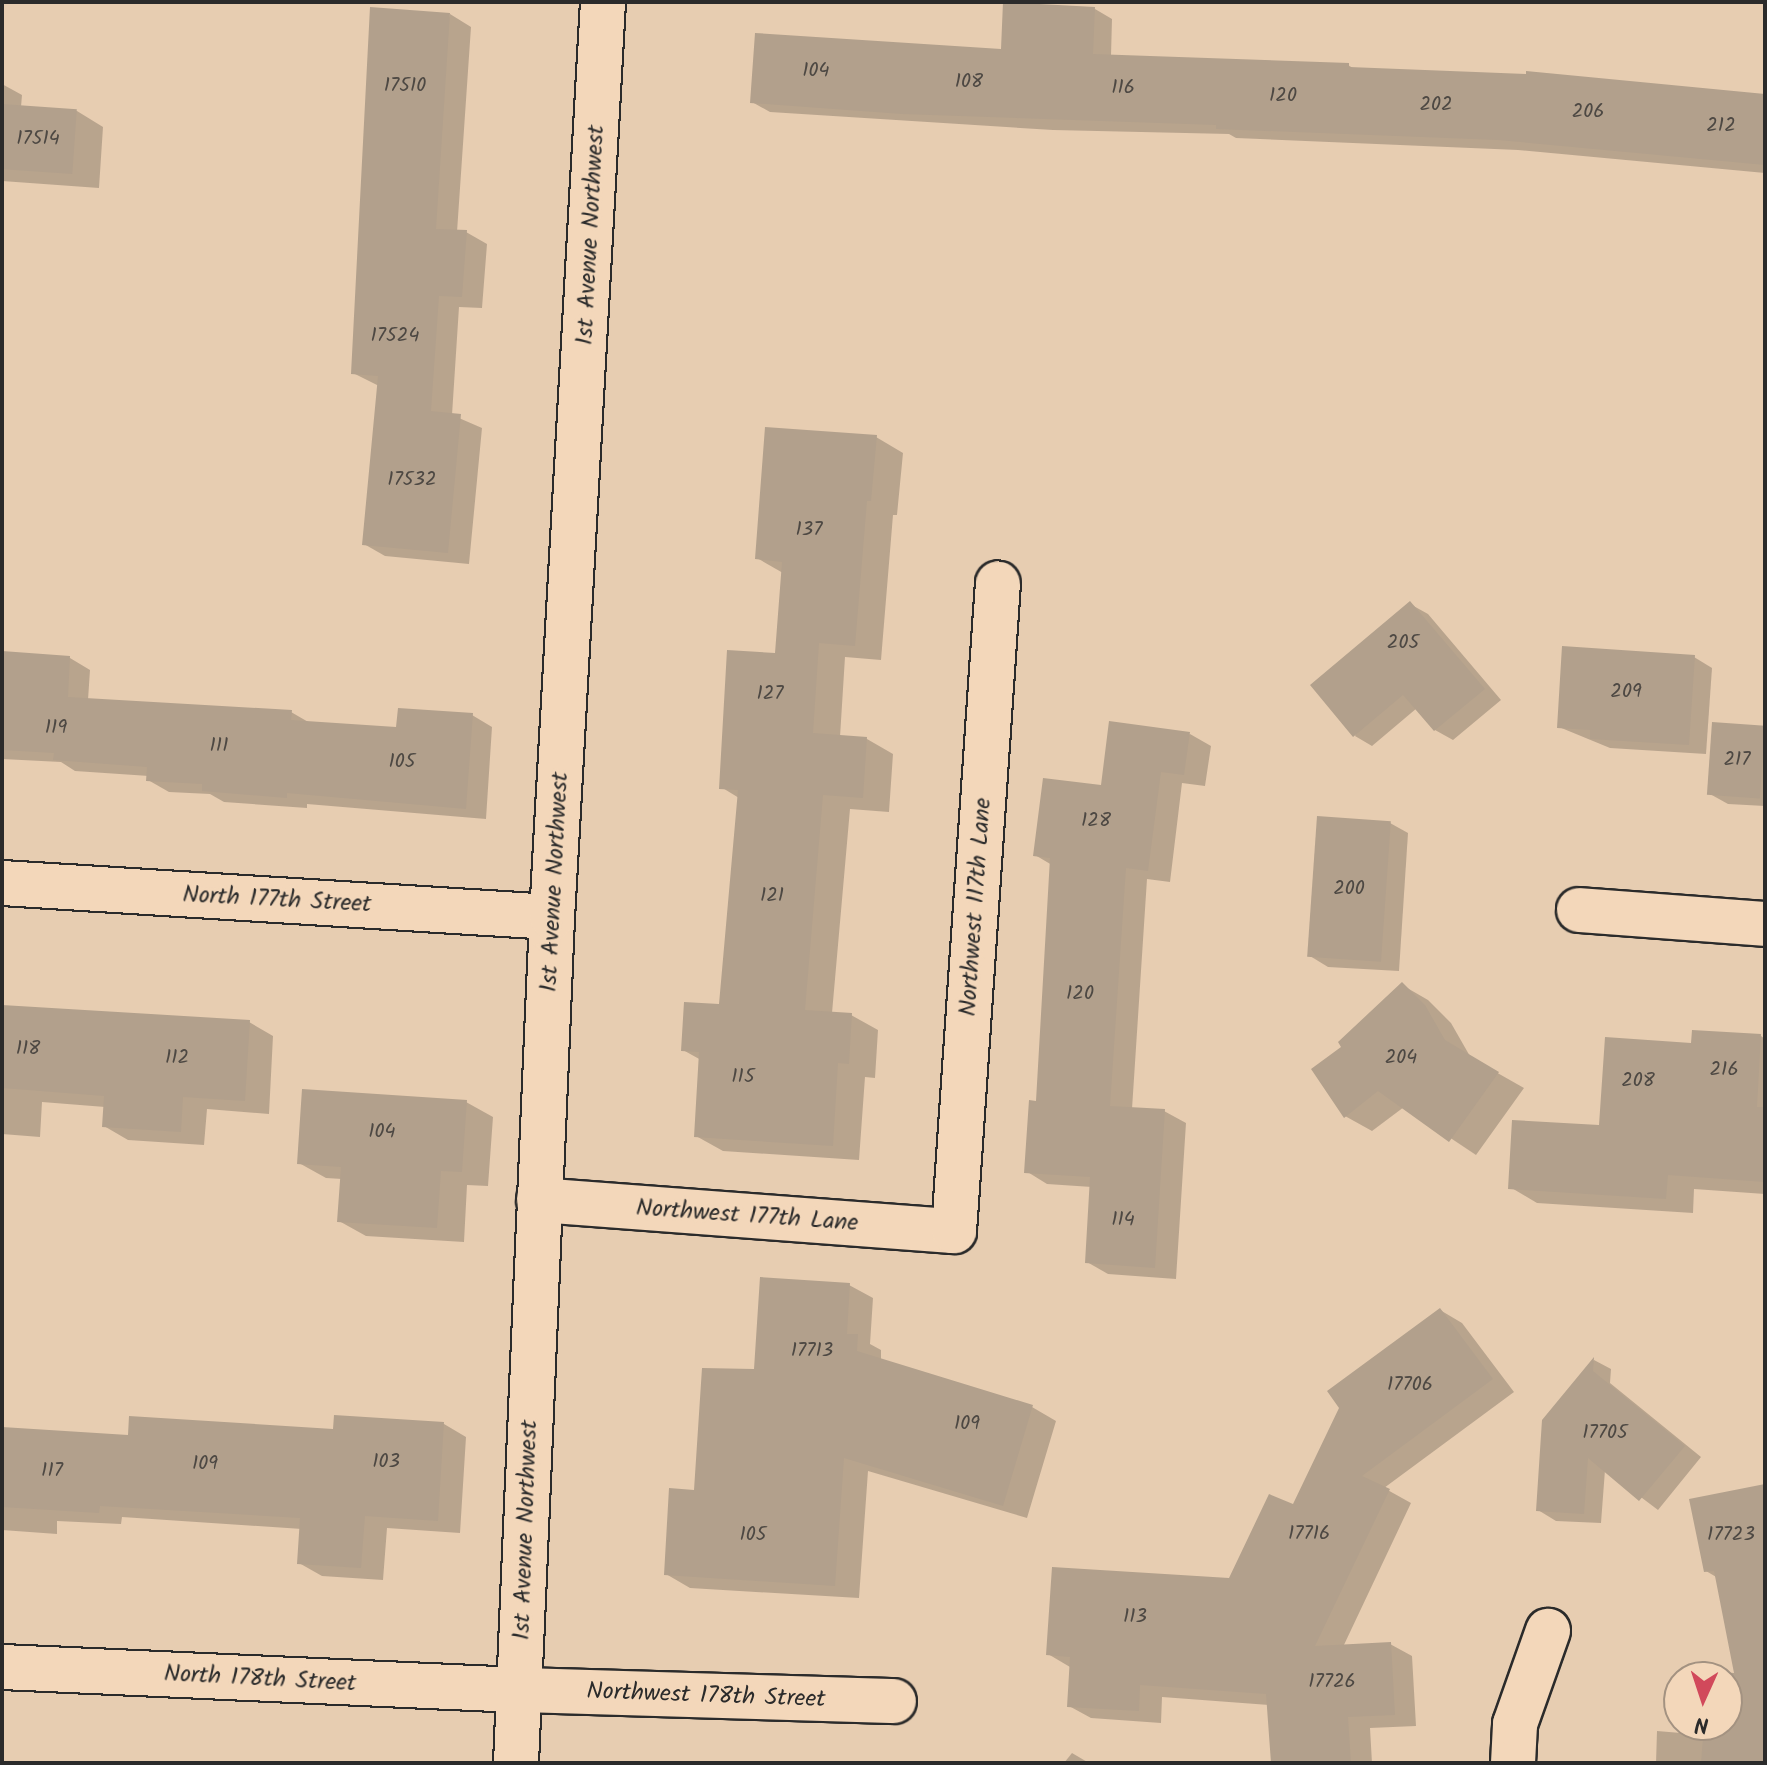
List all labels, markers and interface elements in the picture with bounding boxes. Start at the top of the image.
house number: 104 [802,59,830,83]
house number: 108 [955,70,983,94]
house number: 17510 [384,74,426,98]
house number: 116 [1111,76,1135,100]
house number: 120 [1269,84,1297,108]
house number: 202 [1419,93,1453,117]
house number: 206 [1572,100,1604,124]
house number: 212 [1706,114,1736,138]
street label: 1st Avenue Northwest [571,124,611,346]
house number: 17514 [16,127,60,151]
house number: 17524 [371,324,419,348]
house number: 17532 [387,468,437,492]
house number: 137 [796,518,822,542]
house number: 205 [1387,631,1419,655]
house number: 209 [1610,680,1642,704]
house number: 127 [756,682,784,706]
house number: 119 [45,716,67,740]
house number: 111 [210,734,228,758]
house number: 217 [1723,748,1751,772]
house number: 105 [388,750,416,774]
street label: 1st Avenue Northwest [535,771,575,993]
street label: Northwest 117th Lane [954,797,998,1017]
house number: 128 [1081,809,1111,833]
house number: 200 [1333,877,1365,901]
street label: North 177th Street [182,881,372,919]
house number: 121 [760,884,784,908]
house number: 120 [1066,982,1094,1006]
house number: 118 [16,1037,40,1061]
house number: 112 [165,1046,189,1070]
house number: 204 [1385,1046,1417,1070]
house number: 216 [1709,1058,1739,1082]
house number: 115 [731,1065,755,1089]
house number: 208 [1621,1069,1655,1093]
house number: 104 [368,1120,396,1144]
street label: Northwest 177th Lane [635,1194,859,1238]
house number: 114 [1111,1208,1135,1232]
house number: 17713 [791,1339,833,1363]
house number: 17706 [1387,1373,1433,1397]
house number: 109 [954,1412,980,1436]
street label: 1st Avenue Northwest [508,1419,544,1641]
house number: 17705 [1582,1421,1628,1445]
house number: 103 [372,1450,400,1474]
house number: 109 [192,1452,218,1476]
house number: 117 [41,1459,63,1483]
house number: 17716 [1288,1522,1330,1546]
house number: 105 [739,1523,767,1547]
house number: 17723 [1707,1523,1755,1547]
house number: 113 [1123,1605,1147,1629]
street label: North 178th Street [163,1660,357,1698]
north arrow [1663,1661,1743,1741]
house number: 17726 [1308,1670,1356,1694]
street label: Northwest 178th Street [586,1677,826,1715]
text: N [1694,1706,1710,1741]

